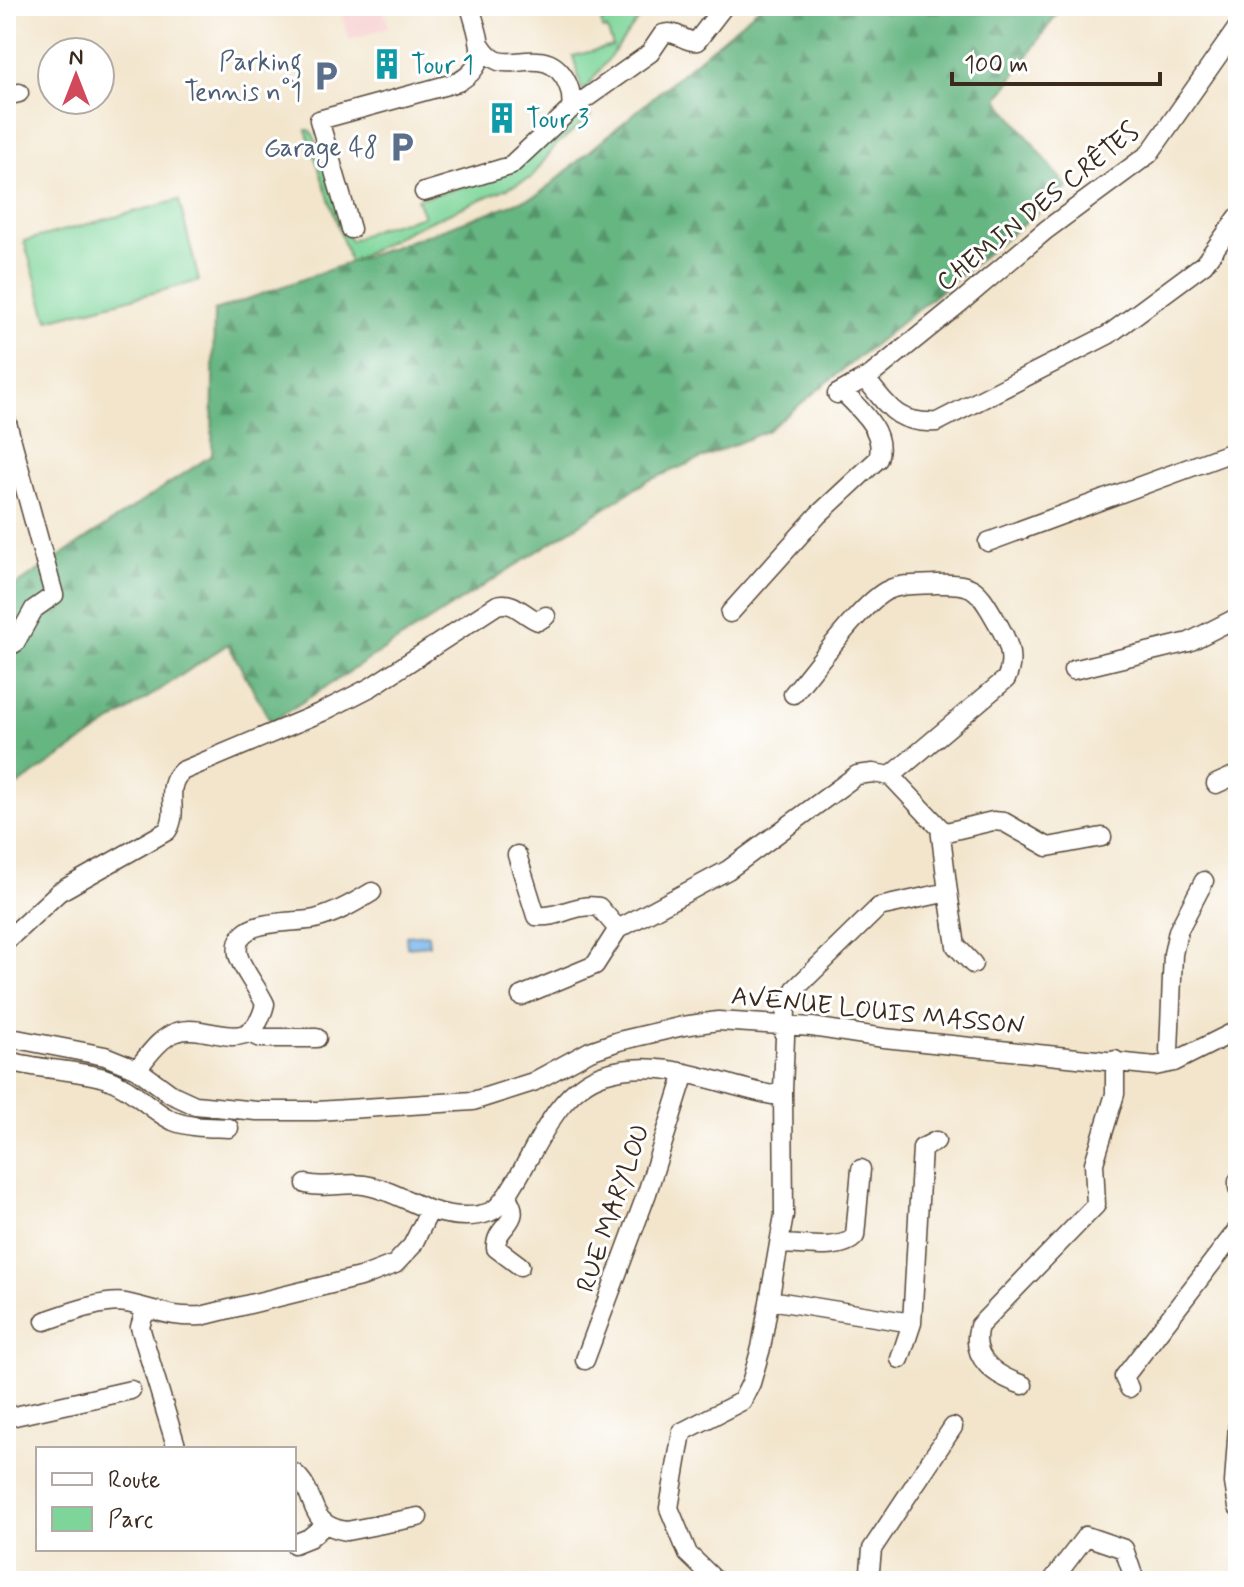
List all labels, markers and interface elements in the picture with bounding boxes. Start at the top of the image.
north arrow [36,36,116,116]
scale bar [952,36,1160,86]
text: N [69,44,83,72]
place label: Parking Tennis n°1 [184,46,302,110]
building icon: Tour 1 [370,47,404,81]
place label: Tour 1 [411,49,474,83]
text: 100 m [964,50,1028,81]
parking icon: Parking Tennis n°1 [309,59,343,93]
building icon: Tour 3 [485,101,519,135]
place label: Tour 3 [526,103,589,137]
street label: CHEMIN DES CRÊTES [929,115,1147,300]
parking icon: Garage 48 [385,130,419,164]
place label: Garage 48 [264,132,378,168]
street label: AVENUE LOUIS MASSON [729,980,1026,1044]
street label: RUE MARYLOU [569,1120,659,1297]
legend [36,1447,296,1551]
text: Route [108,1465,160,1496]
text: Parc [108,1505,153,1536]

